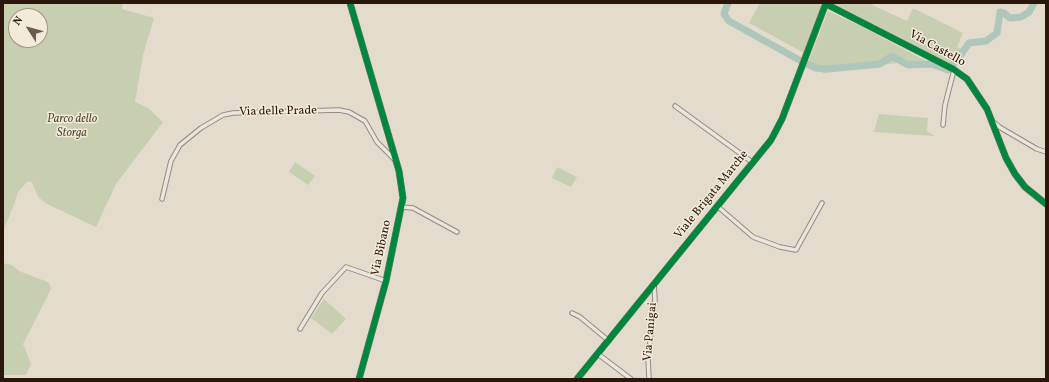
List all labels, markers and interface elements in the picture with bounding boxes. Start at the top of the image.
north arrow [8,8,48,48]
text: N [10,14,27,29]
street label: Via Castello [906,28,968,70]
street label: Via delle Prade [239,104,317,120]
park label: Parco dello Storga [47,113,97,141]
street label: Viale Brigata Marche [672,148,752,242]
street label: Via Bibano [369,219,395,277]
street label: Via Panigai [641,302,661,362]

